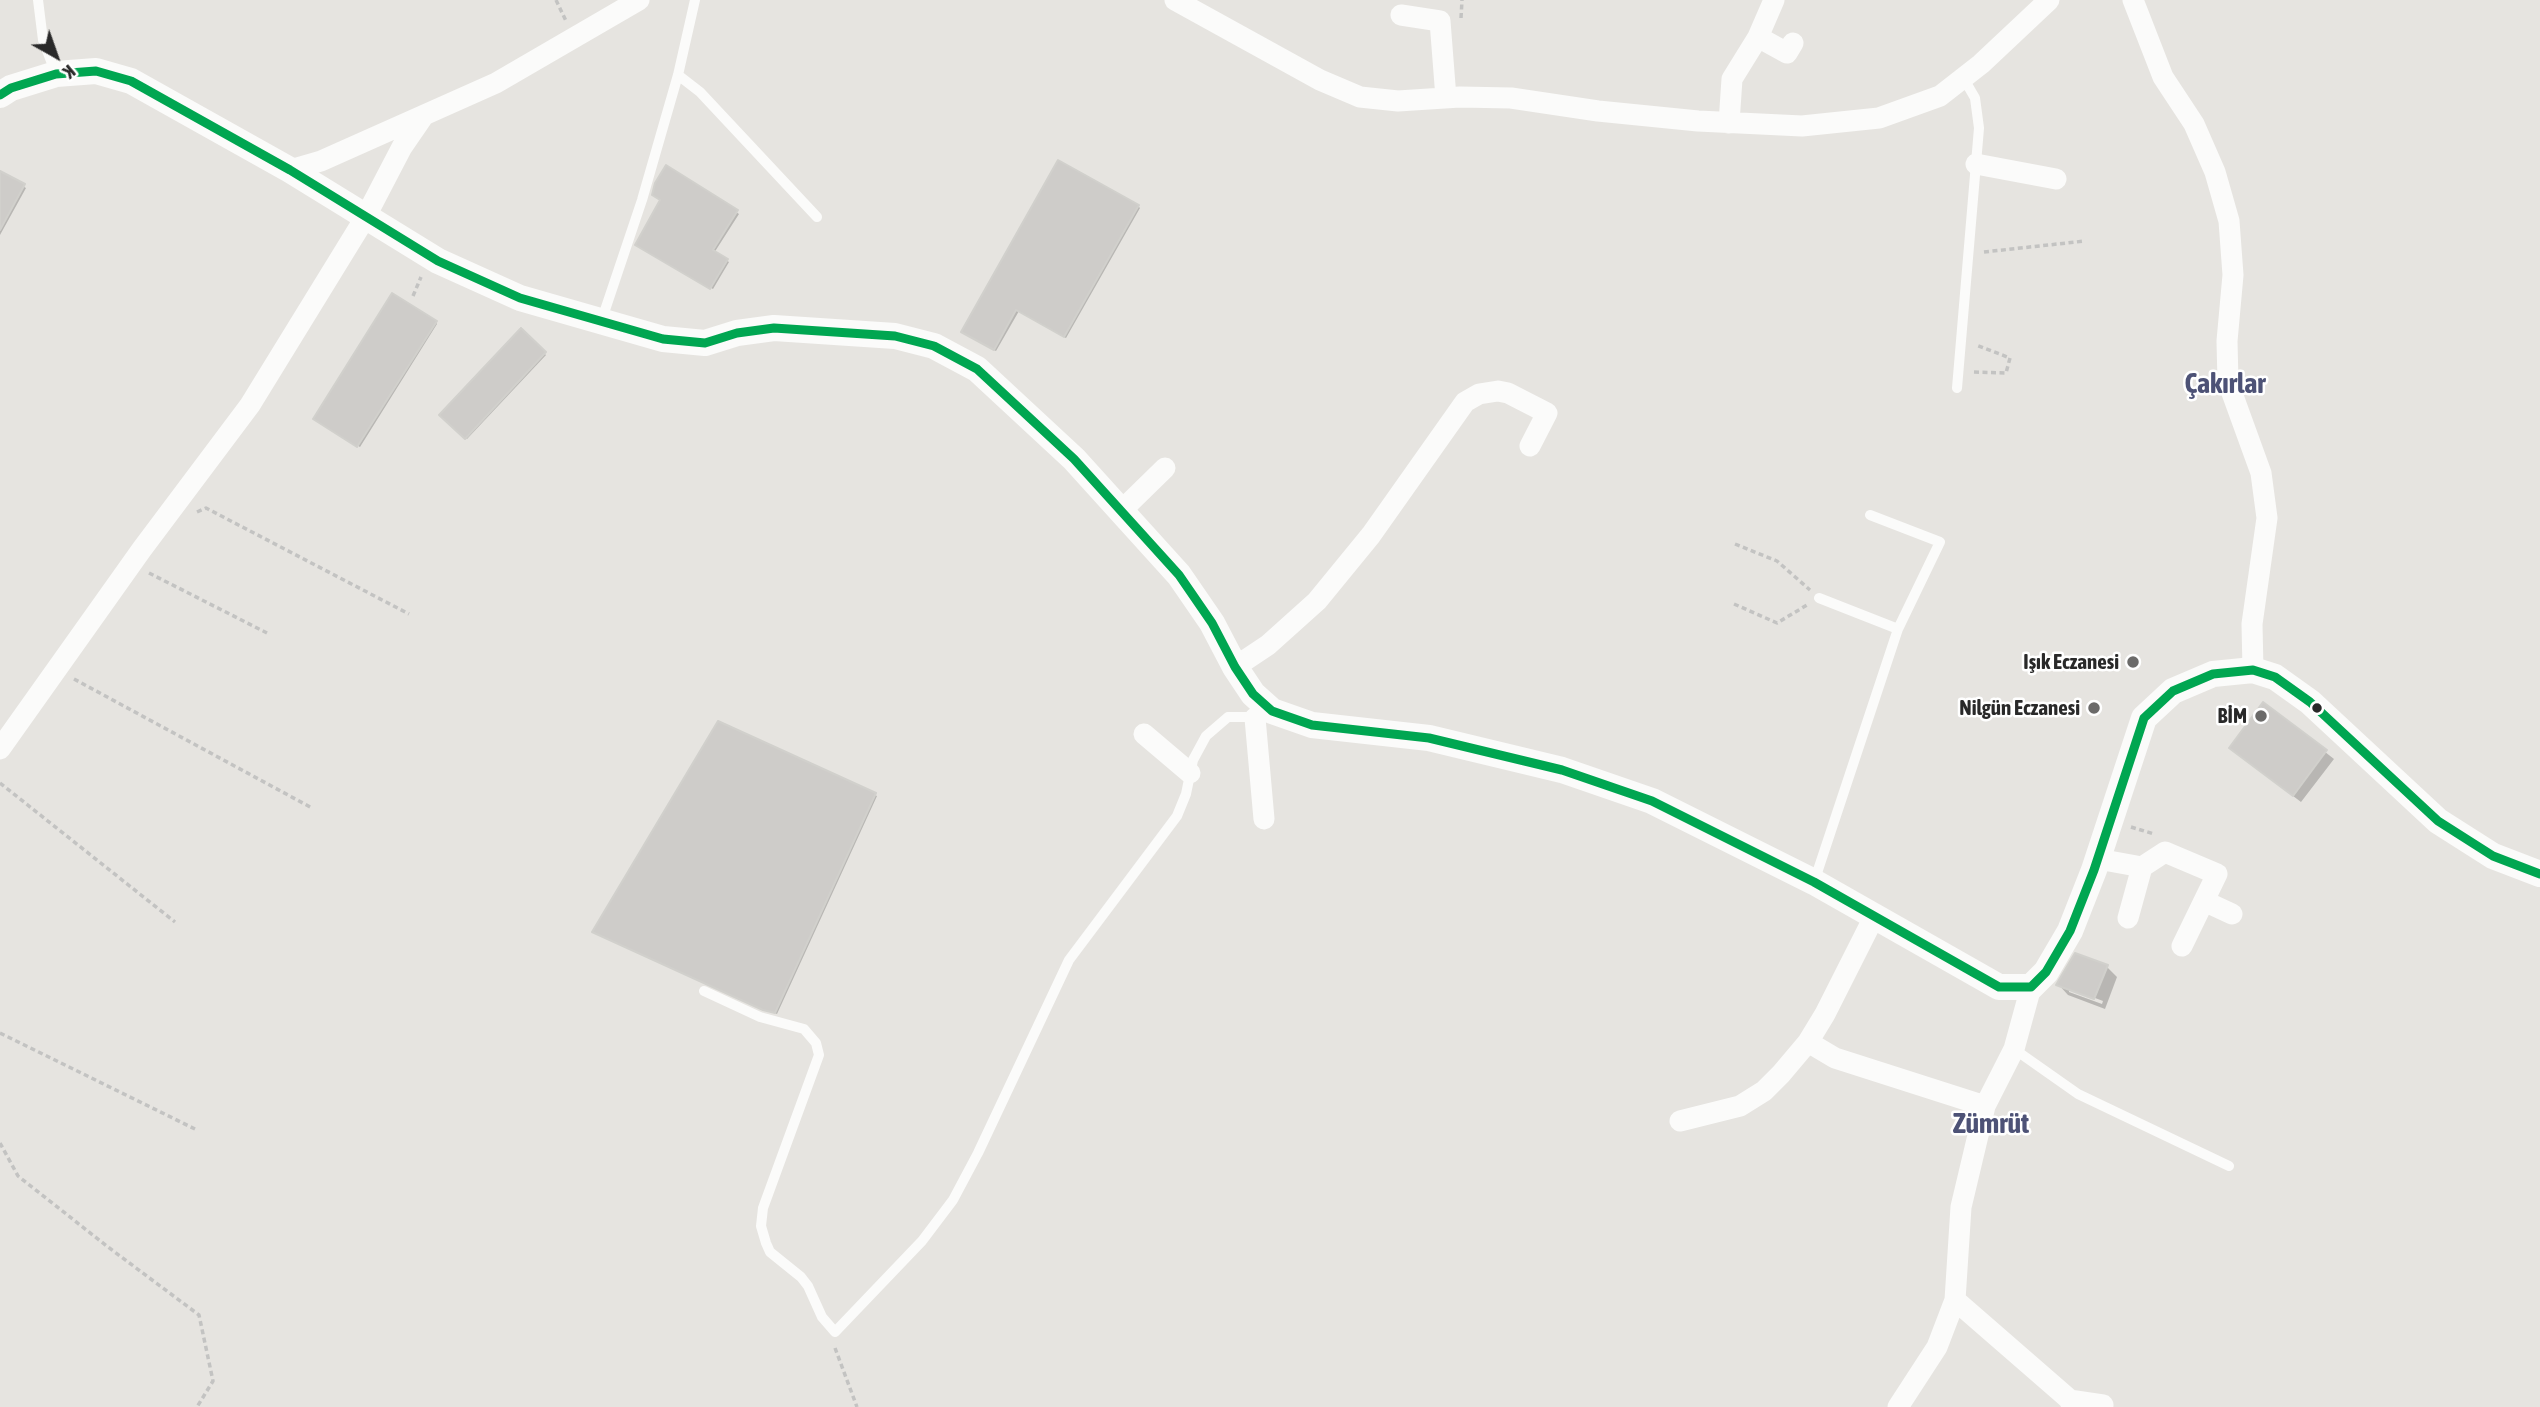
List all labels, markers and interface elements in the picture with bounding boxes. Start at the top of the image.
north arrow [21,21,91,91]
text: K [59,61,80,84]
district label: Çakırlar [2184,367,2266,401]
place label: Işık Eczanesi [2023,649,2119,675]
marker: Işık Eczanesi [2125,654,2141,670]
place label: Nilgün Eczanesi [1959,695,2080,721]
marker: Nilgün Eczanesi [2086,700,2102,716]
unlabelled marker [2310,701,2324,715]
place label: BİM [2218,703,2247,729]
marker: BİM [2253,708,2269,724]
district label: Zümrüt [1953,1107,2029,1141]

